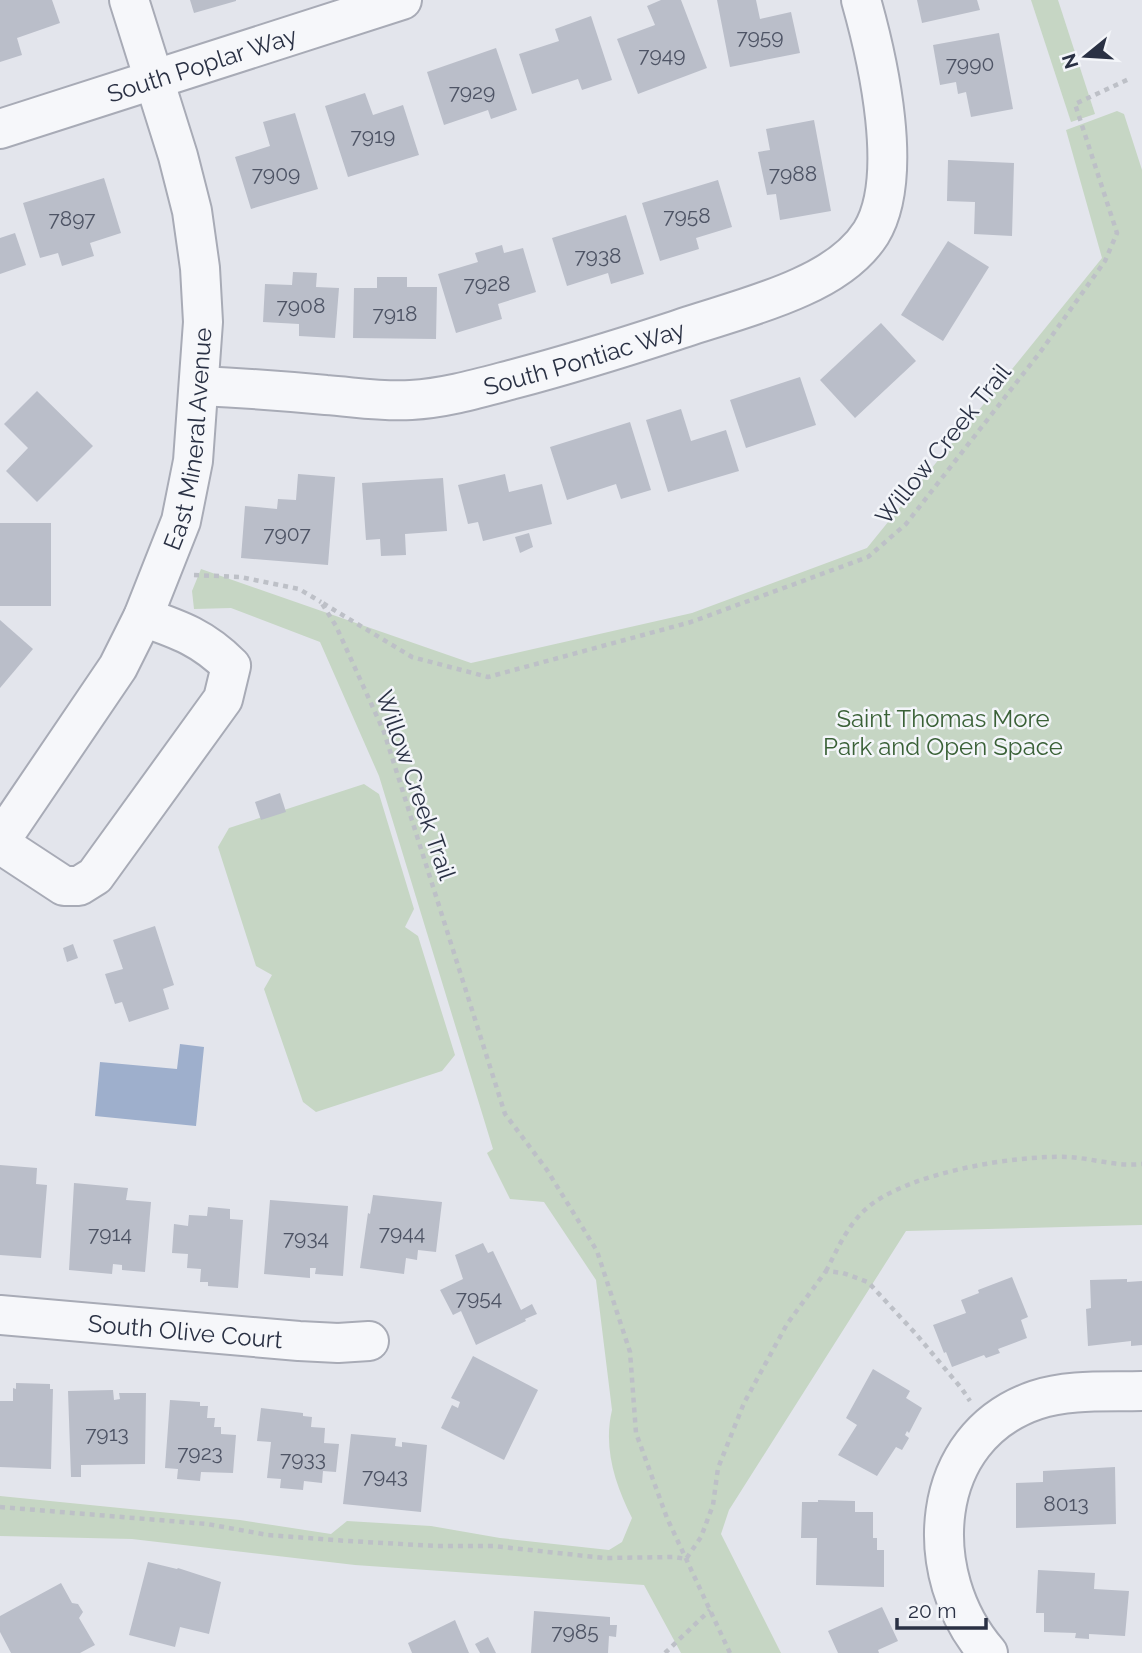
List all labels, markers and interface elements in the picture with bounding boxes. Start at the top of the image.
street label: South Poplar Way [103,20,300,108]
north arrow [1051,21,1121,91]
house number: 7959 [736,24,784,49]
house number: 7949 [638,42,686,67]
house number: 7990 [946,51,994,76]
text: N [1057,51,1083,72]
house number: 7929 [449,79,495,104]
house number: 7919 [351,123,395,148]
house number: 7909 [252,161,300,186]
house number: 7988 [769,161,817,186]
house number: 7958 [663,203,711,228]
house number: 7897 [48,206,96,231]
house number: 7938 [574,243,622,268]
house number: 7928 [464,271,510,296]
house number: 7908 [277,293,325,318]
house number: 7918 [373,301,417,326]
street label: South Pontiac Way [480,314,688,401]
street label: East Mineral Avenue [157,327,217,554]
street label: Willow Creek Trail [869,357,1017,530]
house number: 7907 [263,521,311,546]
street label: Willow Creek Trail [370,686,462,884]
park label: Saint Thomas More Park and Open Space [823,704,1063,761]
house number: 7944 [379,1220,425,1245]
house number: 7914 [88,1221,132,1246]
house number: 7934 [283,1225,329,1250]
house number: 7954 [456,1285,502,1310]
street label: South Olive Court [87,1308,284,1354]
house number: 7913 [85,1421,129,1446]
house number: 7923 [177,1440,223,1465]
house number: 7933 [280,1446,326,1471]
house number: 7943 [362,1463,408,1488]
house number: 8013 [1043,1491,1089,1516]
scale bar [897,1586,986,1630]
text: 20 m [908,1598,956,1623]
house number: 7985 [551,1619,599,1644]

